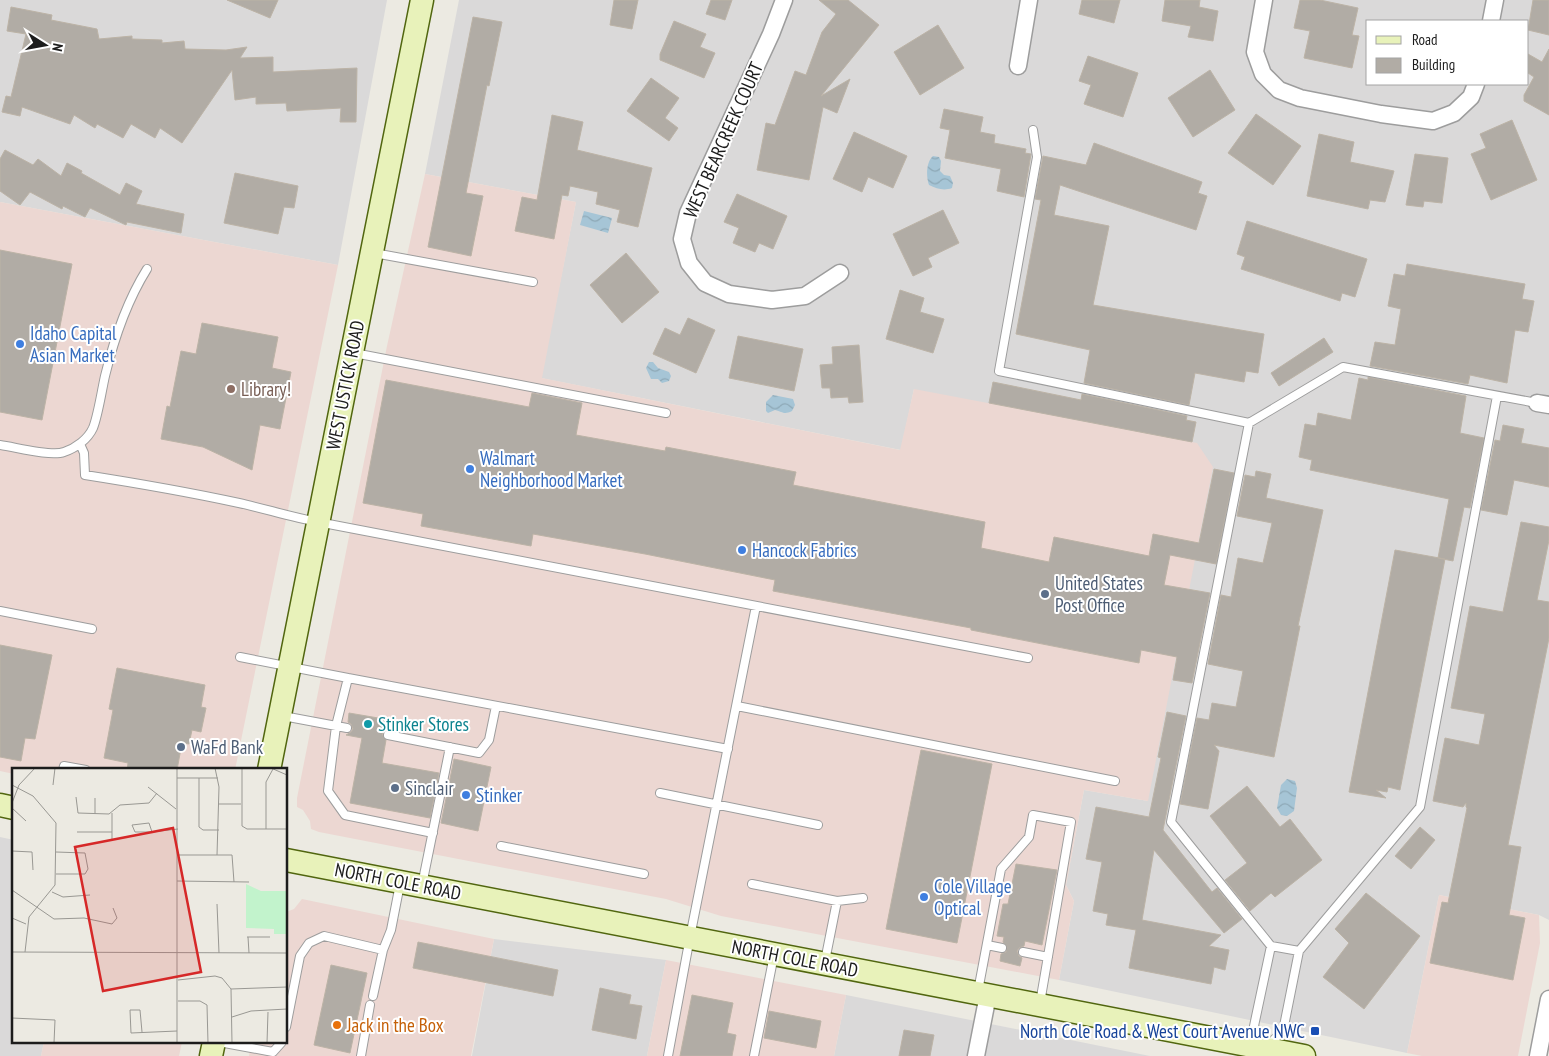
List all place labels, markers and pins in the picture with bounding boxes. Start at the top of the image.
place label: Idaho Capital Asian Market [30,321,117,367]
marker: Idaho Capital Asian Market [14,338,26,350]
place label: Library! [241,377,291,401]
marker: Library! [225,383,237,395]
place label: Walmart Neighborhood Market [480,446,623,492]
marker: Walmart Neighborhood Market [464,463,476,475]
place label: Hancock Fabrics [752,538,857,562]
marker: Hancock Fabrics [736,544,748,556]
place label: United States Post Office [1055,571,1143,617]
marker: United States Post Office [1039,588,1051,600]
place label: Stinker Stores [378,712,469,736]
marker: Stinker Stores [362,718,374,730]
place label: WaFd Bank [191,735,264,759]
marker: WaFd Bank [175,741,187,753]
place label: Sinclair [405,776,455,800]
marker: Sinclair [389,782,401,794]
place label: Stinker [476,783,523,807]
marker: Stinker [460,789,472,801]
place label: Cole Village Optical [934,874,1012,920]
marker: Cole Village Optical [918,891,930,903]
place label: Jack in the Box [346,1013,444,1037]
marker: Jack in the Box [331,1019,343,1031]
place label: North Cole Road & West Court Avenue NWC [1020,1019,1305,1043]
marker: North Cole Road & West Court Avenue NWC [1309,1025,1321,1037]

